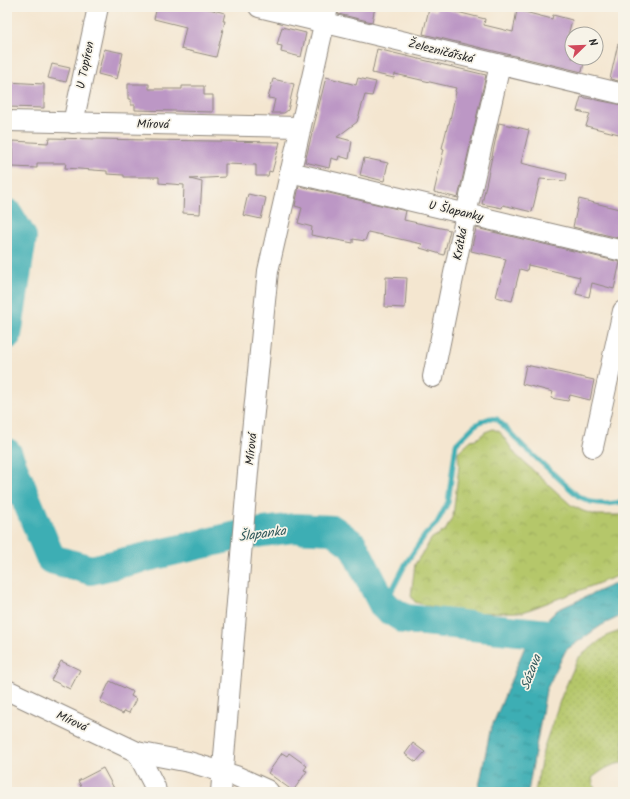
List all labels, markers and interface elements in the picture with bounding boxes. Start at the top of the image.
north arrow [564,26,604,66]
street label: Železničářská [406,34,477,69]
text: N [583,36,602,49]
street label: U Topíren [71,40,100,91]
street label: Mírová [137,115,171,134]
street label: U Šlapanky [427,196,486,227]
street label: Krátká [448,225,473,262]
street label: Mírová [240,431,263,466]
water label: Šlapanka [237,521,288,548]
water label: Sázava [515,651,548,693]
street label: Mírová [53,706,92,737]

